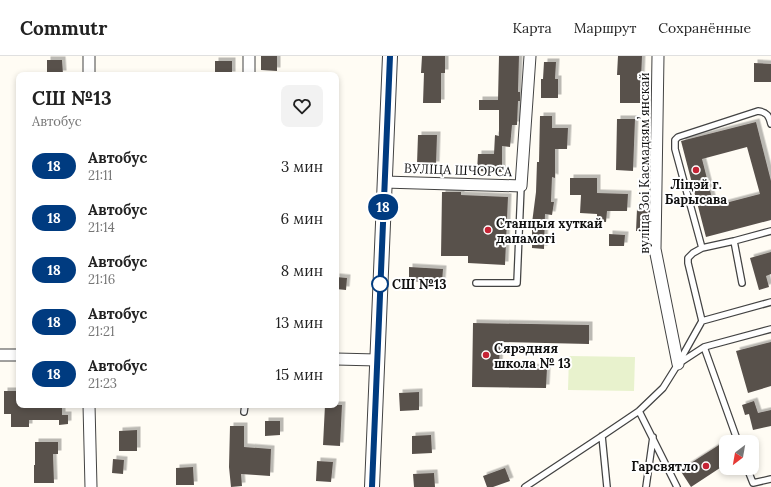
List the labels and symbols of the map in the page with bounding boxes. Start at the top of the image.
street label: вуліца Зоі Касмадзямʼянскай [636,72,653,254]
street label: ВУЛІЦА ШЧОРСА [404,160,513,180]
marker: Ліцэй г. Барысава [691,165,701,175]
place label: Ліцэй г. Барысава [665,176,727,208]
line badge: 18 [365,194,401,220]
place label: Станцыя хуткай дапамогі [496,215,603,247]
marker: Станцыя хуткай дапамогі [483,225,493,235]
marker: СШ №13 [371,275,389,293]
place label: СШ №13 [392,276,447,293]
place label: Сярэдняя школа № 13 [494,340,571,372]
marker: Сярэдняя школа № 13 [481,350,491,360]
north arrow [719,435,759,475]
place label: Гарсвятло [631,458,698,475]
marker: Гарсвятло [701,461,711,471]

